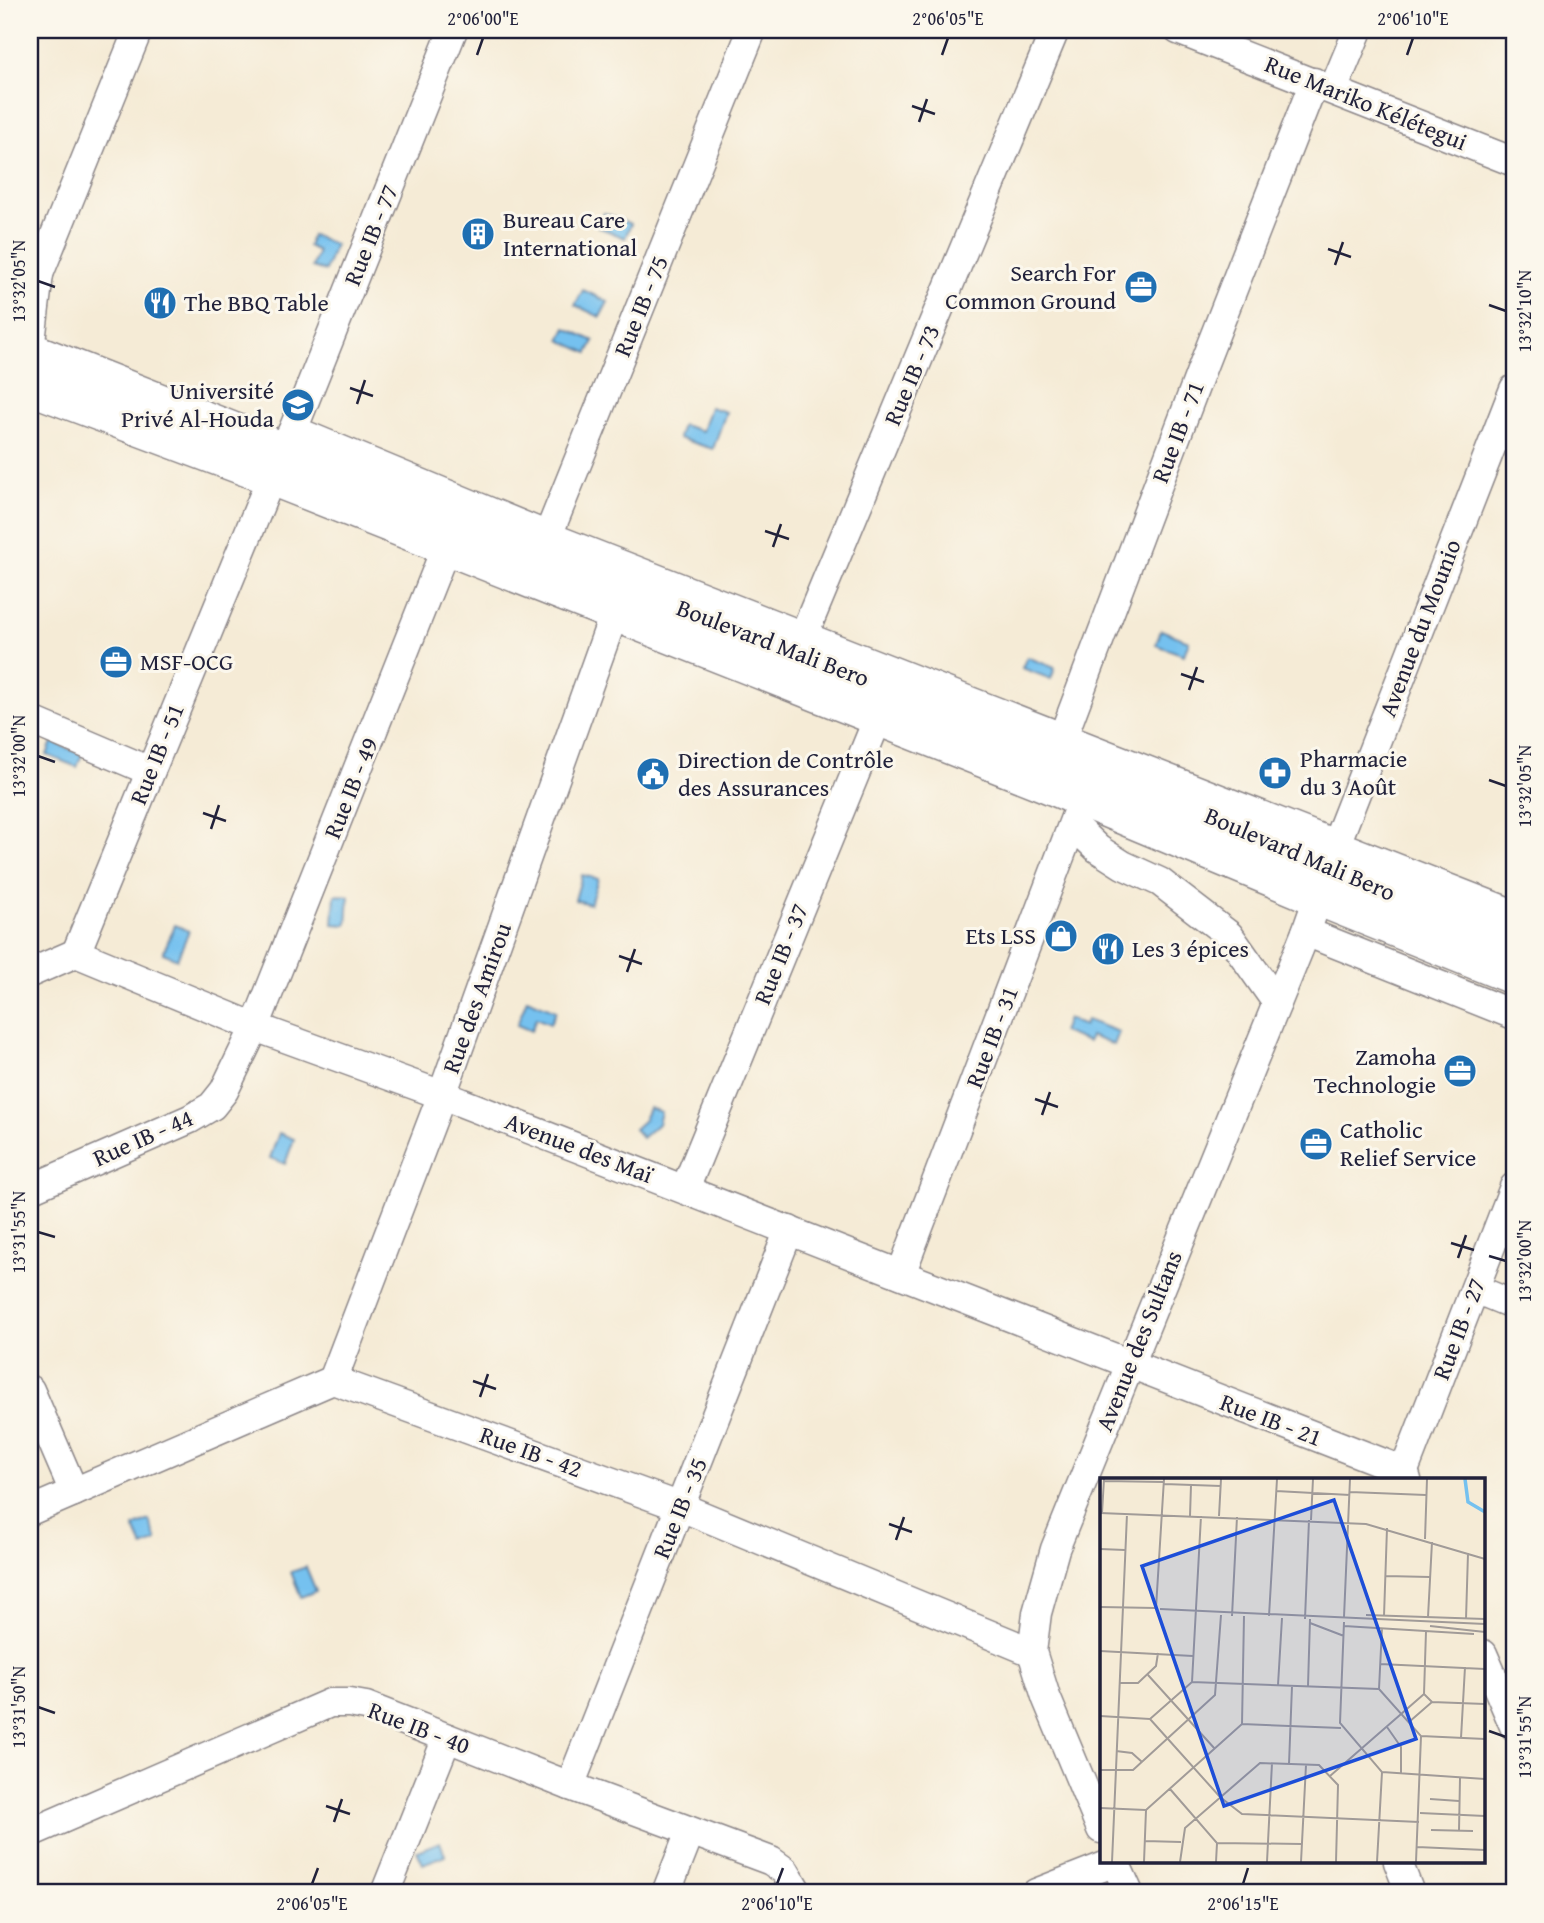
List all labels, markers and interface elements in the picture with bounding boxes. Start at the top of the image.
text: 2°06'00"E [447,5,519,32]
text: 2°06'05"E [912,5,984,32]
text: 2°06'10"E [1377,5,1449,32]
street label: Rue Mariko Kélétegui [1260,46,1473,159]
street label: Rue IB - 77 [334,179,407,291]
place label: Bureau Care International [503,202,638,265]
building icon: Bureau Care International [459,215,497,253]
text: 13°32'05"N [5,239,32,322]
street label: Rue IB - 75 [604,250,677,362]
place label: Search For Common Ground [945,255,1116,318]
office icon: Search For Common Ground [1122,268,1160,306]
text: 13°32'10"N [1511,269,1538,352]
restaurant icon: The BBQ Table [141,284,179,322]
place label: The BBQ Table [184,285,329,320]
street label: Rue IB - 73 [875,319,948,431]
place label: Université Privé Al-Houda [121,373,275,436]
street label: Rue IB - 71 [1142,376,1213,488]
school or university icon: Université Privé Al-Houda [279,386,317,424]
street label: Avenue du Mounio [1370,534,1469,722]
street label: Boulevard Mali Bero [672,590,875,695]
office icon: MSF-OCG [97,643,135,681]
place label: MSF-OCG [140,644,233,679]
street label: Rue IB - 51 [120,698,193,810]
text: 13°32'00"N [5,714,32,797]
street label: Rue IB - 49 [314,732,387,844]
place label: Pharmacie du 3 Août [1300,741,1407,804]
place label: Direction de Contrôle des Assurances [678,742,894,805]
text: 13°32'05"N [1511,744,1538,827]
pharmacy icon: Pharmacie du 3 Août [1256,754,1294,792]
public building icon: Direction de Contrôle des Assurances [634,755,672,793]
street label: Boulevard Mali Bero [1200,798,1401,909]
street label: Rue IB - 37 [744,898,817,1010]
shop icon: Ets LSS [1042,917,1080,955]
street label: Rue des Amirou [433,918,520,1078]
place label: Ets LSS [965,918,1036,953]
restaurant icon: Les 3 épices [1089,930,1127,968]
place label: Les 3 épices [1132,931,1249,966]
street label: Rue IB - 31 [956,981,1027,1093]
place label: Zamoha Technologie [1314,1039,1437,1102]
office icon: Zamoha Technologie [1441,1052,1479,1090]
street label: Rue IB - 44 [87,1100,198,1175]
street label: Avenue des Maï [500,1103,659,1192]
place label: Catholic Relief Service [1340,1112,1476,1175]
office icon: Catholic Relief Service [1297,1125,1335,1163]
text: 13°31'55"N [5,1190,32,1273]
text: 13°32'00"N [1511,1219,1538,1302]
street label: Avenue des Sultans [1086,1245,1191,1436]
street label: Rue IB - 27 [1423,1273,1494,1385]
street label: Rue IB - 21 [1215,1384,1327,1455]
street label: Rue IB - 42 [475,1417,587,1486]
street label: Rue IB - 35 [643,1452,716,1564]
inset map [1100,1478,1484,1864]
text: 13°31'50"N [5,1665,32,1748]
street label: Rue IB - 40 [363,1692,475,1763]
text: 13°31'55"N [1511,1695,1538,1778]
text: 2°06'05"E [276,1890,348,1917]
text: 2°06'10"E [741,1890,813,1917]
text: 2°06'15"E [1207,1890,1279,1917]

